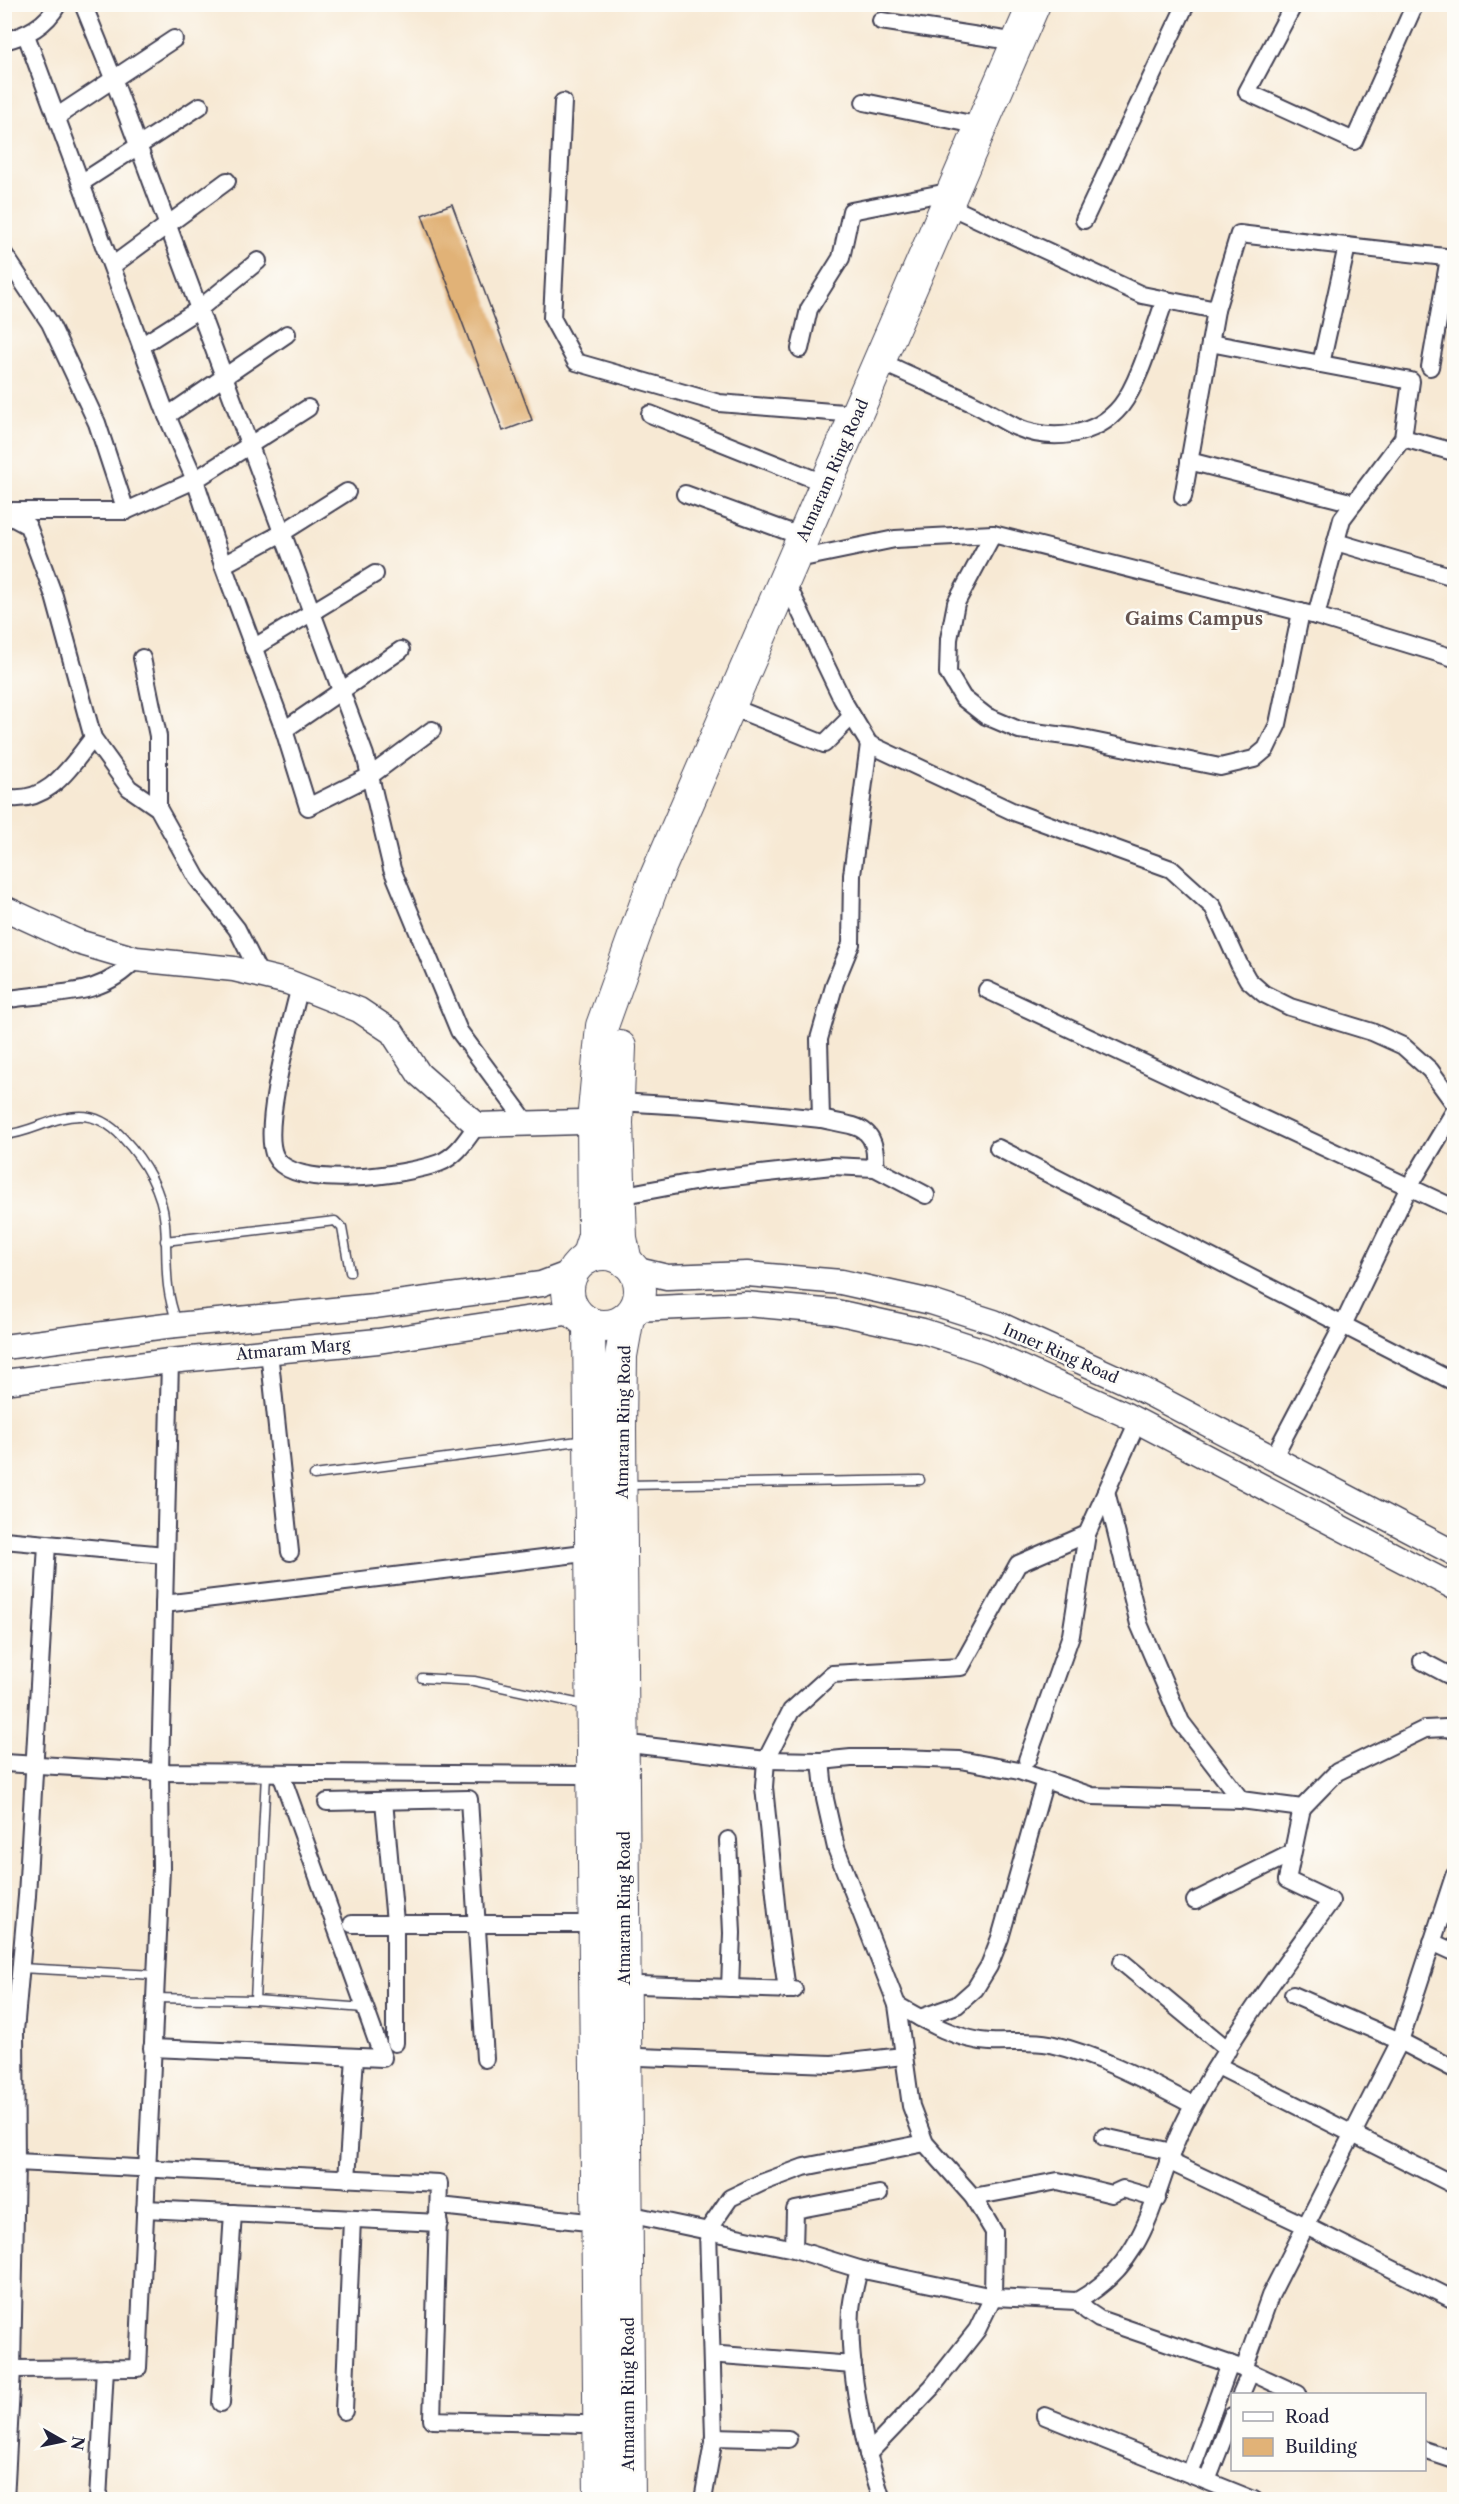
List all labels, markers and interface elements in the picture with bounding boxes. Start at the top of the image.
street label: Atmaram Ring Road [791,395,873,545]
district label: Gaims Campus [1125,608,1263,630]
street label: Inner Ring Road [1000,1319,1122,1388]
street label: Atmaram Marg [234,1334,351,1364]
street label: Atmaram Ring Road [612,1345,634,1500]
street label: Atmaram Ring Road [614,1831,634,1986]
street label: Atmaram Ring Road [618,2317,638,2472]
legend [1231,2393,1426,2471]
text: Road [1285,2406,1330,2428]
north arrow [33,2411,93,2471]
text: N [67,2435,89,2452]
text: Building [1285,2436,1357,2458]

